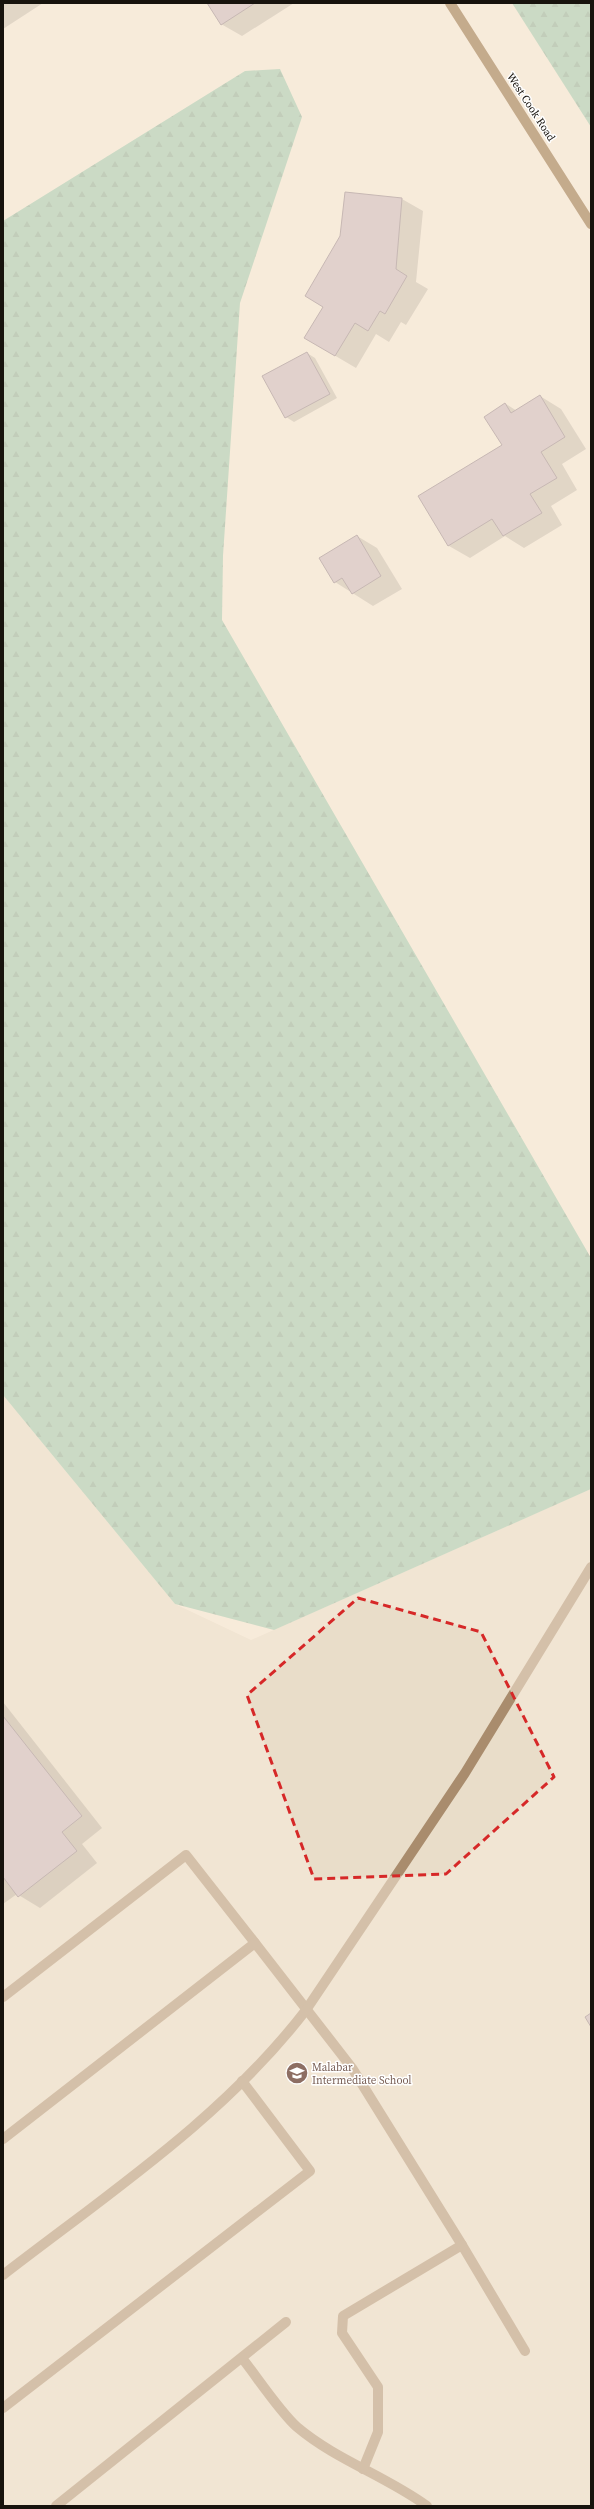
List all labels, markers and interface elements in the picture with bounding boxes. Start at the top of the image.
street label: West Cook Road [503,70,559,145]
school or university icon: Malabar Intermediate School [284,2060,310,2086]
place label: Malabar Intermediate School [312,2060,412,2088]

